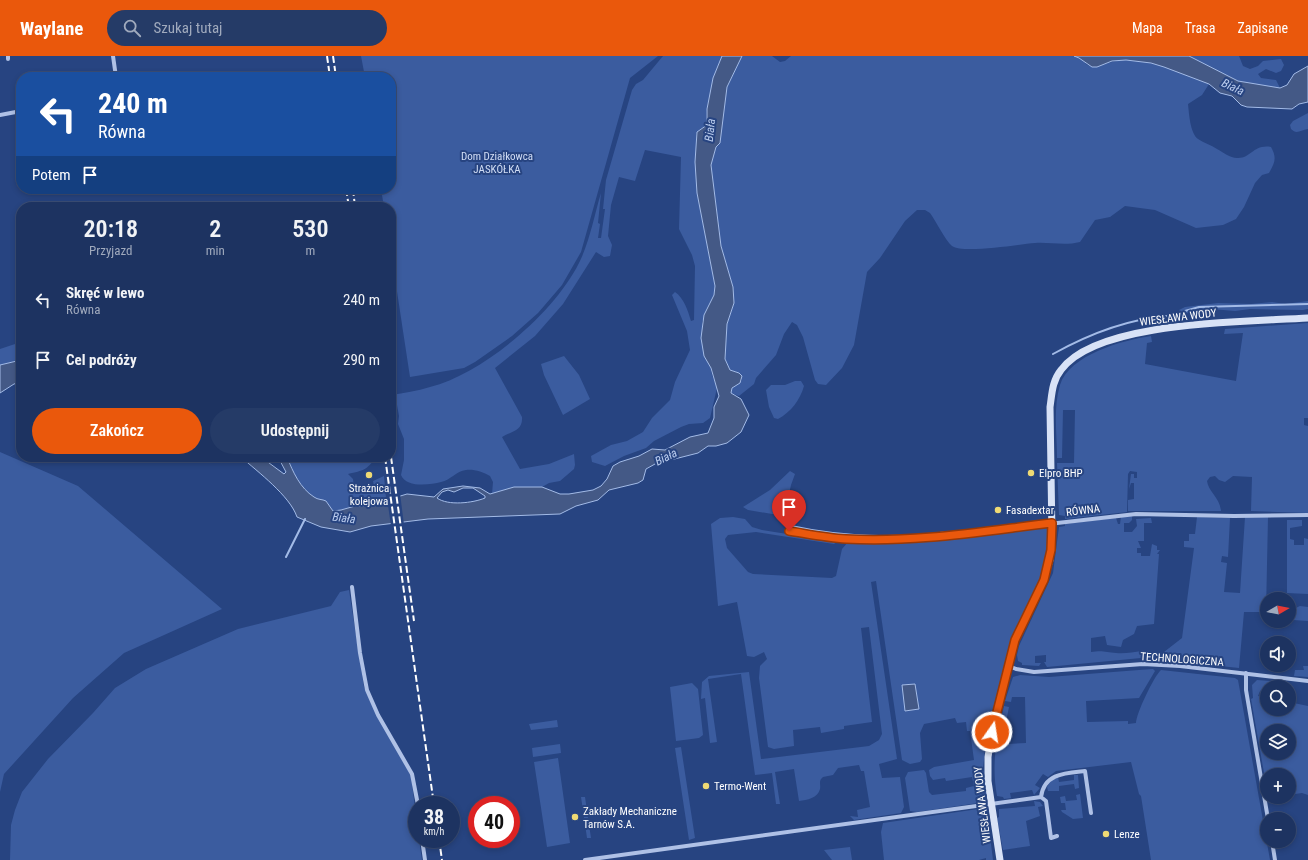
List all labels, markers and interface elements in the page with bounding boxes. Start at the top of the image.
search box [107,10,387,46]
text: Waylane [20,17,83,40]
icon: search [121,17,143,39]
text: Szukaj tutaj [153,19,222,37]
text: Mapa [1132,20,1163,36]
text: Trasa [1185,20,1215,36]
text: Zapisane [1237,20,1288,36]
water label: Biała [1220,76,1246,98]
text: 240 m [98,87,168,120]
icon: left [32,88,84,140]
water label: Biała [702,118,718,142]
text: Równa [98,121,146,142]
park label: Dom Działkowca JASKÓŁKA [461,150,533,176]
icon: arrive [79,164,101,186]
text: Potem [32,166,71,184]
text: 20:18 [84,215,138,243]
text: 2 [209,215,221,243]
text: 530 [292,215,328,243]
text: Przyjazd [89,243,133,258]
text: min [206,243,225,258]
text: m [305,243,315,258]
text: Skręć w lewo [66,284,145,302]
icon: left [32,289,54,311]
text: 240 m [343,291,380,309]
text: Równa [66,302,100,317]
street label: WIESŁAWA WODY [1139,306,1217,329]
icon: arrive [32,349,54,371]
text: Cel podróży [66,351,137,369]
text: 290 m [343,351,380,369]
button: Zakończ [32,408,202,454]
button: Udostępnij [210,408,380,454]
water label: Biała [653,446,679,468]
place label: Elpro BHP [1039,467,1083,480]
marker: Elpro BHP [1026,468,1036,478]
marker: Strażnica kolejowa [364,470,374,480]
place label: Strażnica kolejowa [349,482,389,508]
pin [772,490,806,531]
icon: arrive [778,496,800,518]
street label: RÓWNA [1065,502,1101,519]
place label: Fasadextar [1006,504,1055,517]
marker: Fasadextar [993,505,1003,515]
water label: Biała [332,510,356,526]
north arrow [1260,592,1296,628]
map controls [1260,592,1296,848]
button: sound [1260,636,1296,672]
street label: TECHNOLOGICZNA [1140,650,1225,669]
button: search [1260,680,1296,716]
position arrow [971,711,1013,753]
button: layers [1260,724,1296,760]
street label: WIESŁAWA WODY [971,766,994,844]
button: + [1260,768,1296,804]
place label: Termo-Went [714,780,766,793]
marker: Termo-Went [701,781,711,791]
speed limit sign: 40 [468,796,520,848]
text: 38 [424,805,444,829]
place label: Zakłady Mechaniczne Tarnów S.A. [583,805,677,831]
marker: Zakłady Mechaniczne Tarnów S.A. [570,812,580,822]
button: − [1260,812,1296,848]
text: km/h [424,826,444,837]
place label: Lenze [1114,828,1140,841]
marker: Lenze [1101,829,1111,839]

